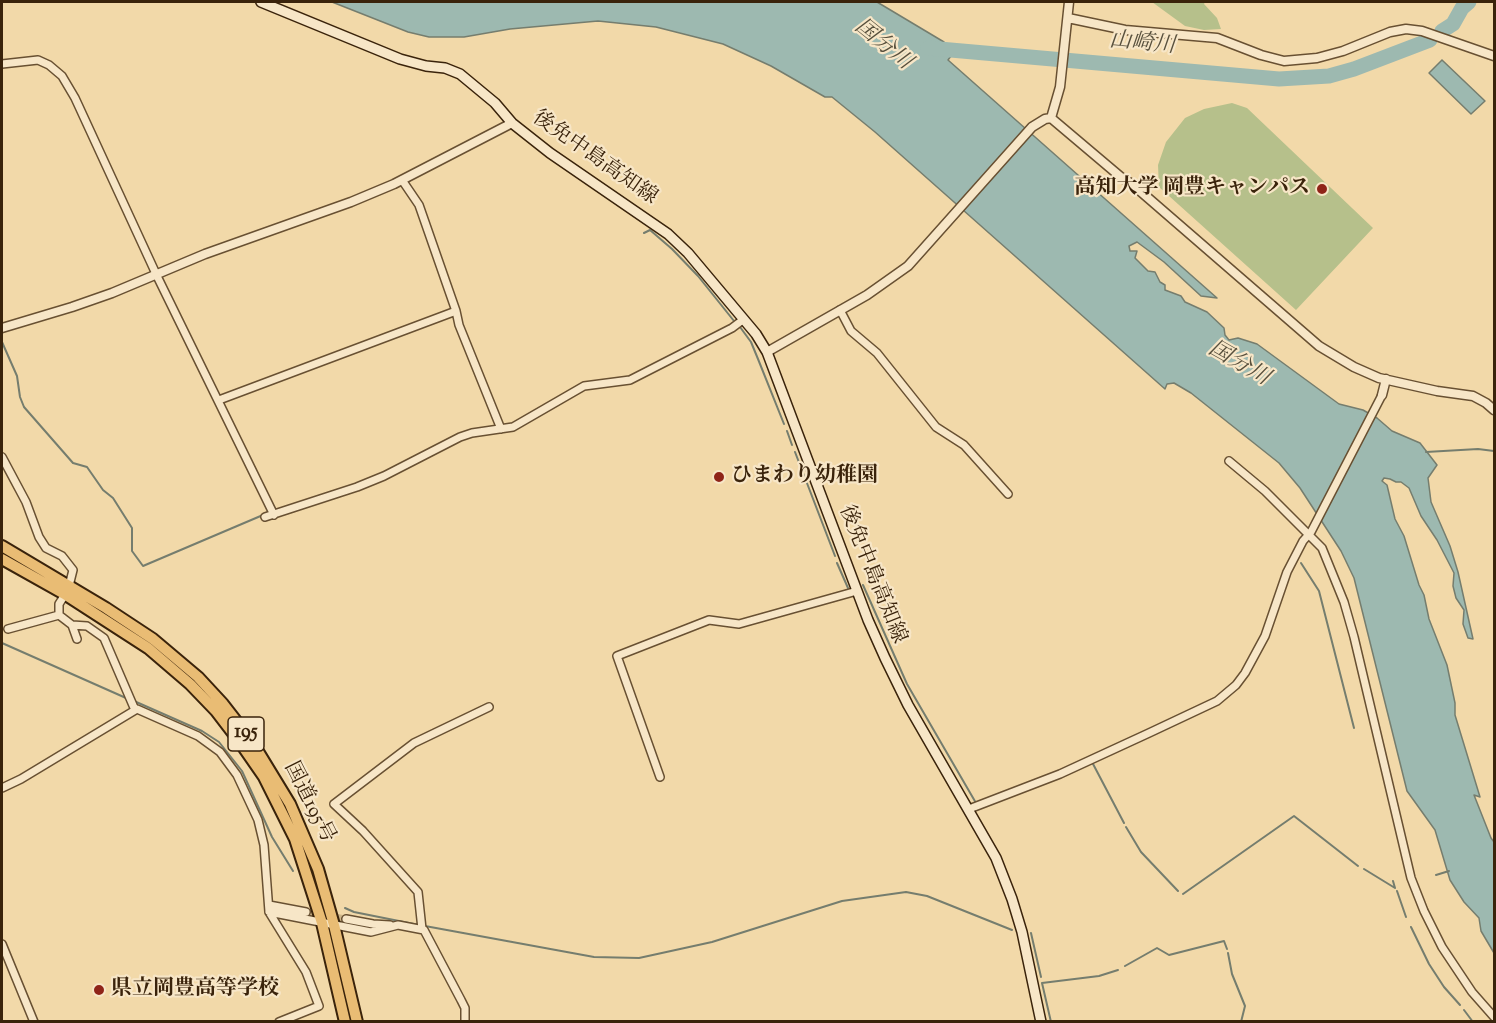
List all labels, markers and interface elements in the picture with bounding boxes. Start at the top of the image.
water label: 国分川 [848,15,916,77]
water label: 山崎川 [1108,29,1176,61]
street label: 後免中島高知線 [527,107,661,211]
place label: 高知大学 岡豊キャンパス [1075,176,1310,202]
marker: 高知大学 岡豊キャンパス [1315,182,1329,196]
water label: 国分川 [1203,337,1273,393]
place label: ひまわり幼稚園 [731,464,878,490]
marker: ひまわり幼稚園 [712,470,726,484]
street label: 後免中島高知線 [832,502,910,648]
road number: 195 [228,717,264,751]
street label: 国道195号 [277,758,339,848]
place label: 県立岡豊高等学校 [111,977,279,1003]
marker: 県立岡豊高等学校 [92,983,106,997]

